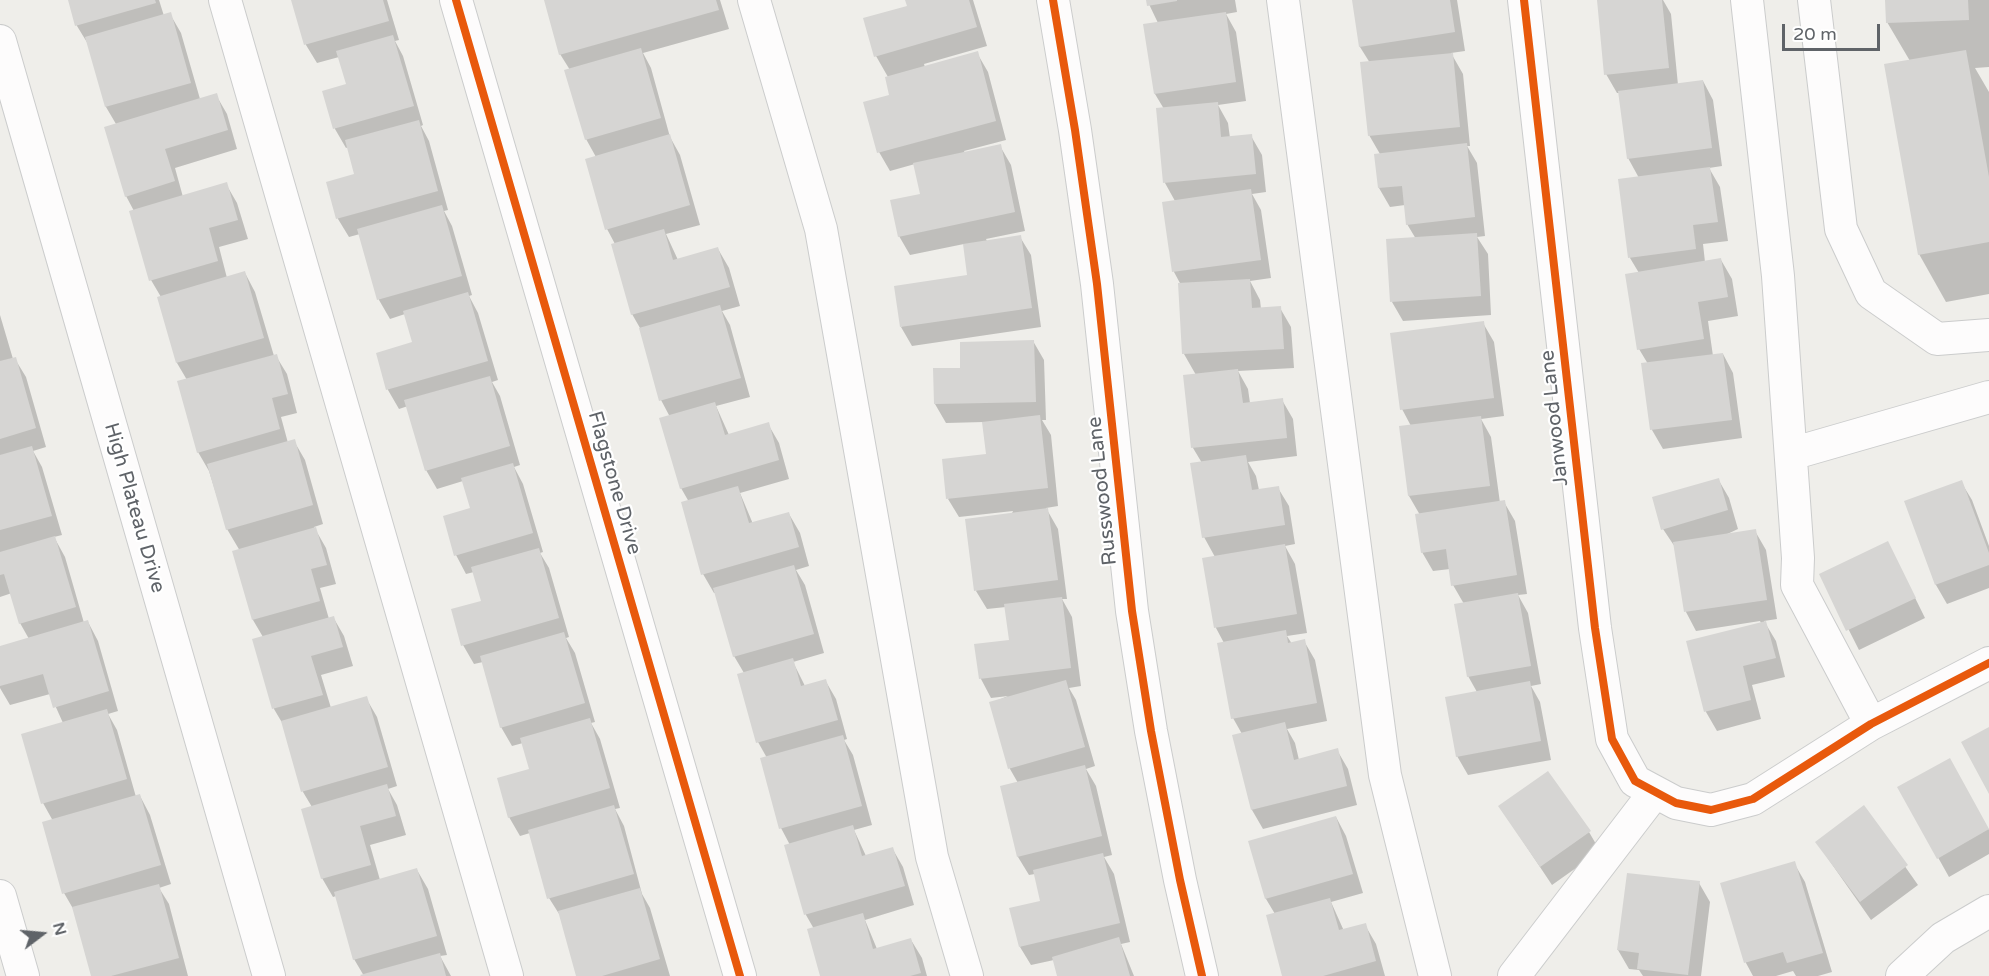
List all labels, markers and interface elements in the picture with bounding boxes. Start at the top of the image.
scale bar [1785,12,1882,50]
text: 20 m [1793,23,1837,45]
street label: Janwood Lane [1536,349,1574,487]
street label: Flagstone Drive [582,409,646,557]
street label: Russwood Lane [1083,415,1123,567]
street label: High Plateau Drive [98,420,170,596]
north arrow [12,904,72,964]
text: N [48,920,71,938]

